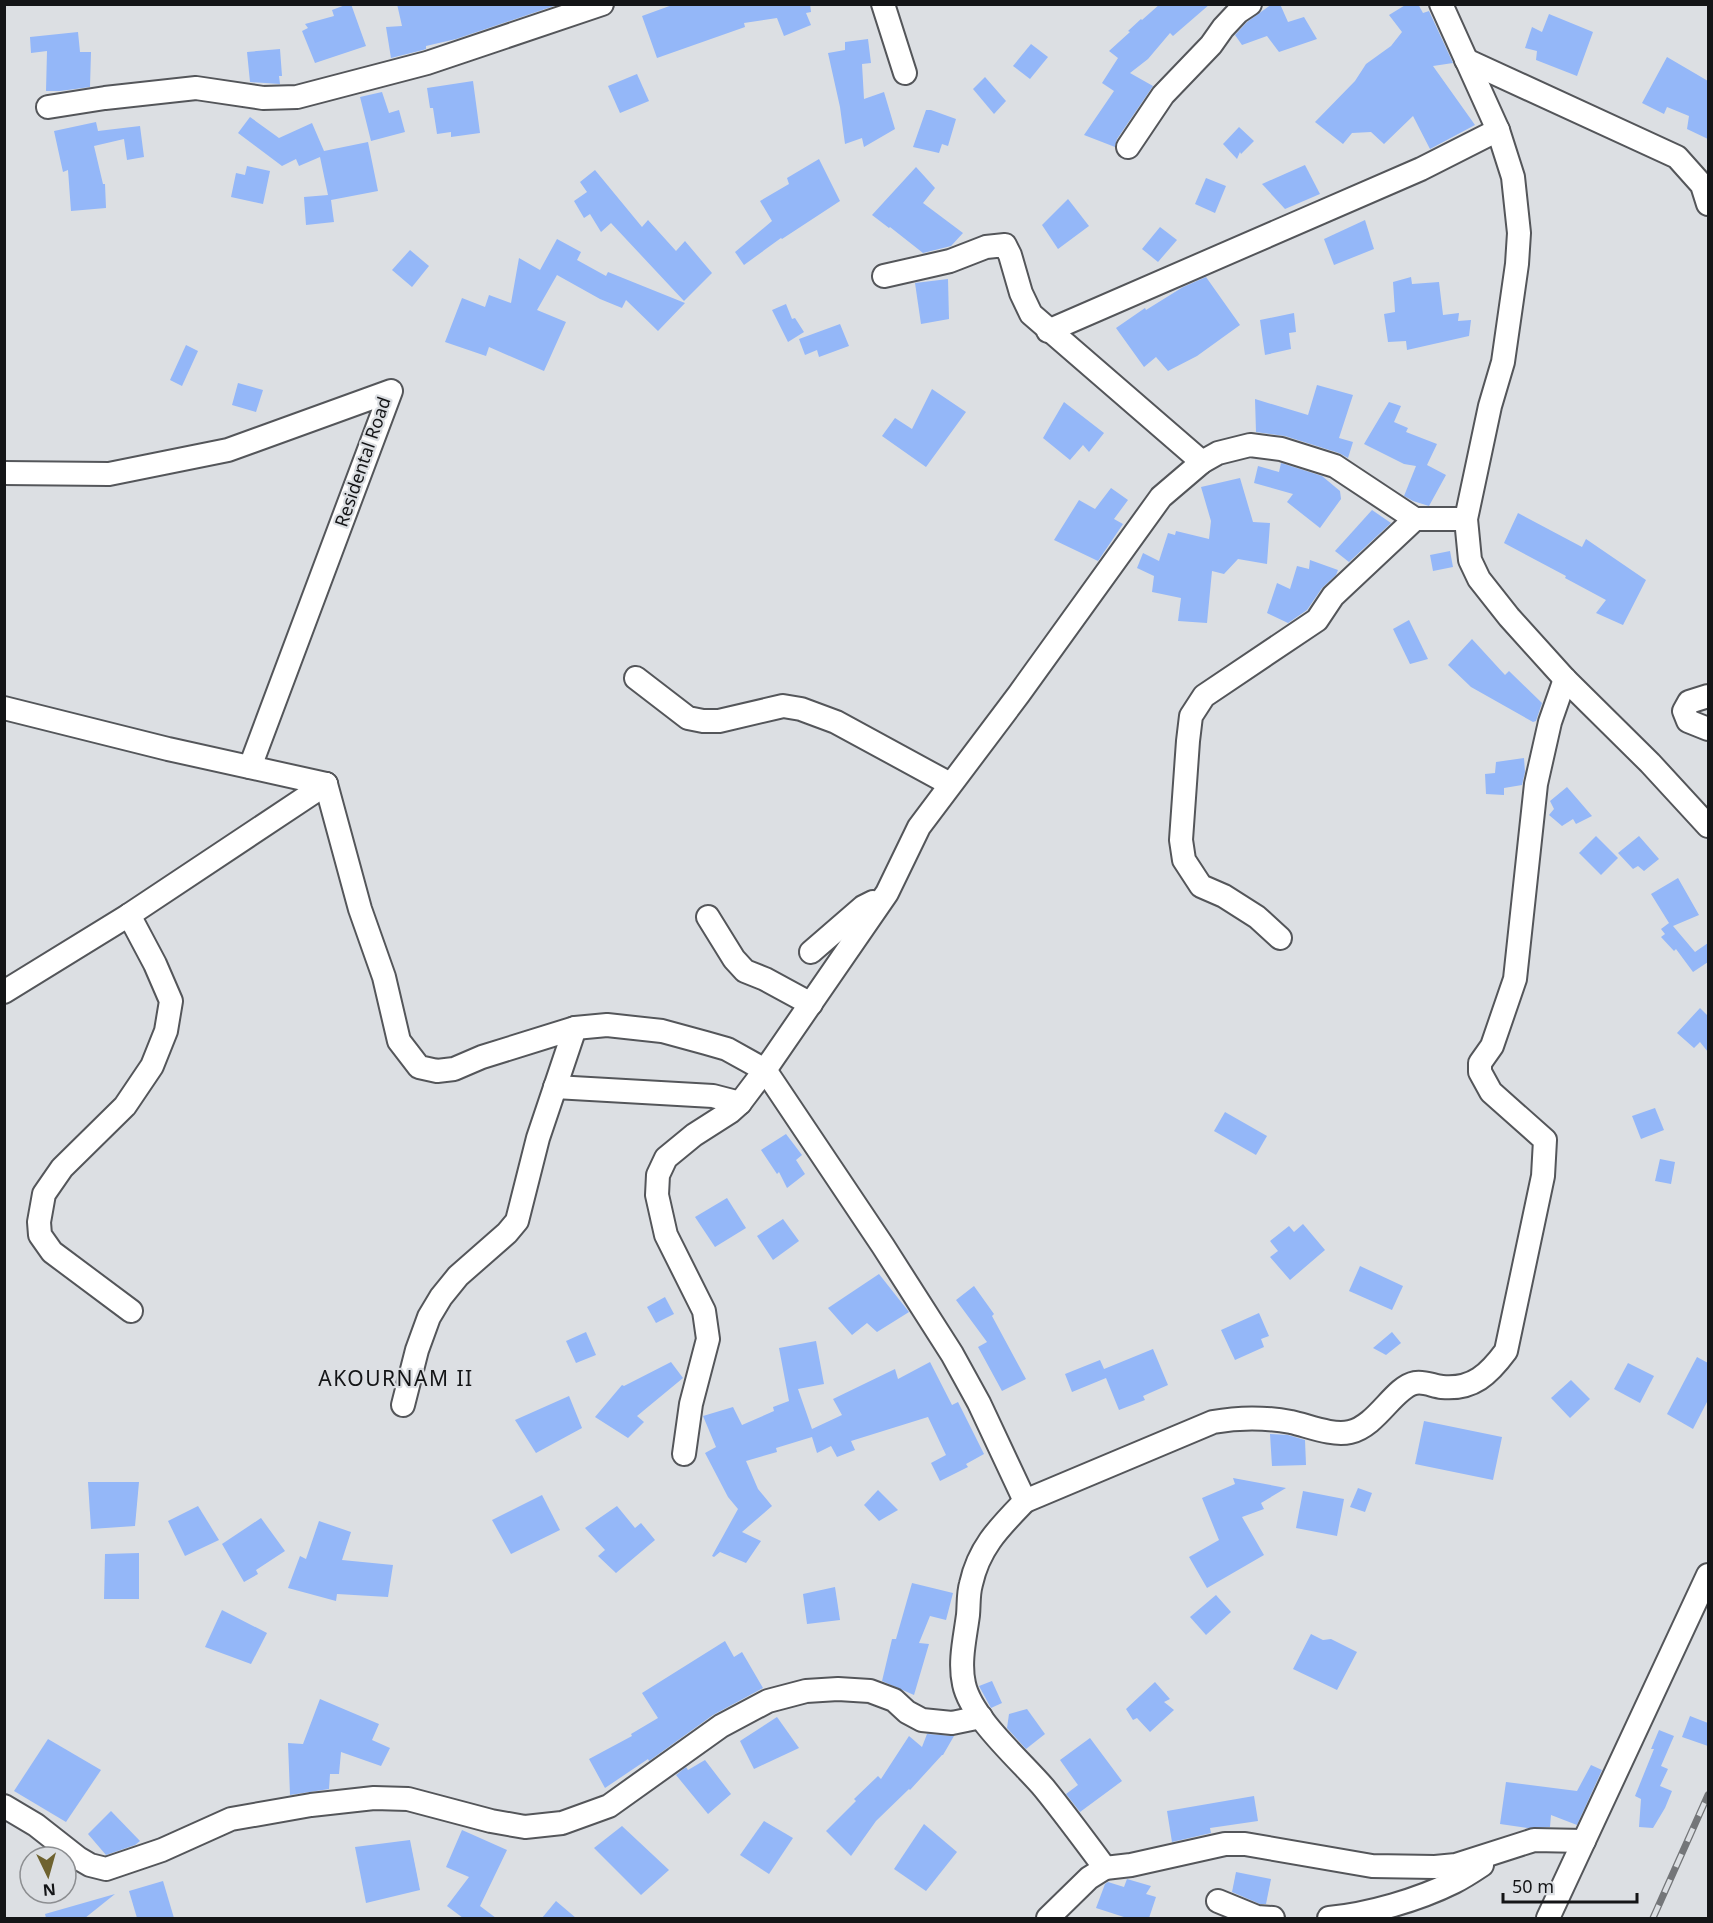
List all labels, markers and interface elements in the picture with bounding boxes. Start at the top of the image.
street label: Residental Road [329,393,396,530]
district label: AKOURNAM II [318,1364,474,1392]
north arrow [18,1845,78,1905]
scale bar [1503,1866,1636,1904]
text: 50 m [1512,1874,1554,1898]
text: N [42,1878,57,1901]

